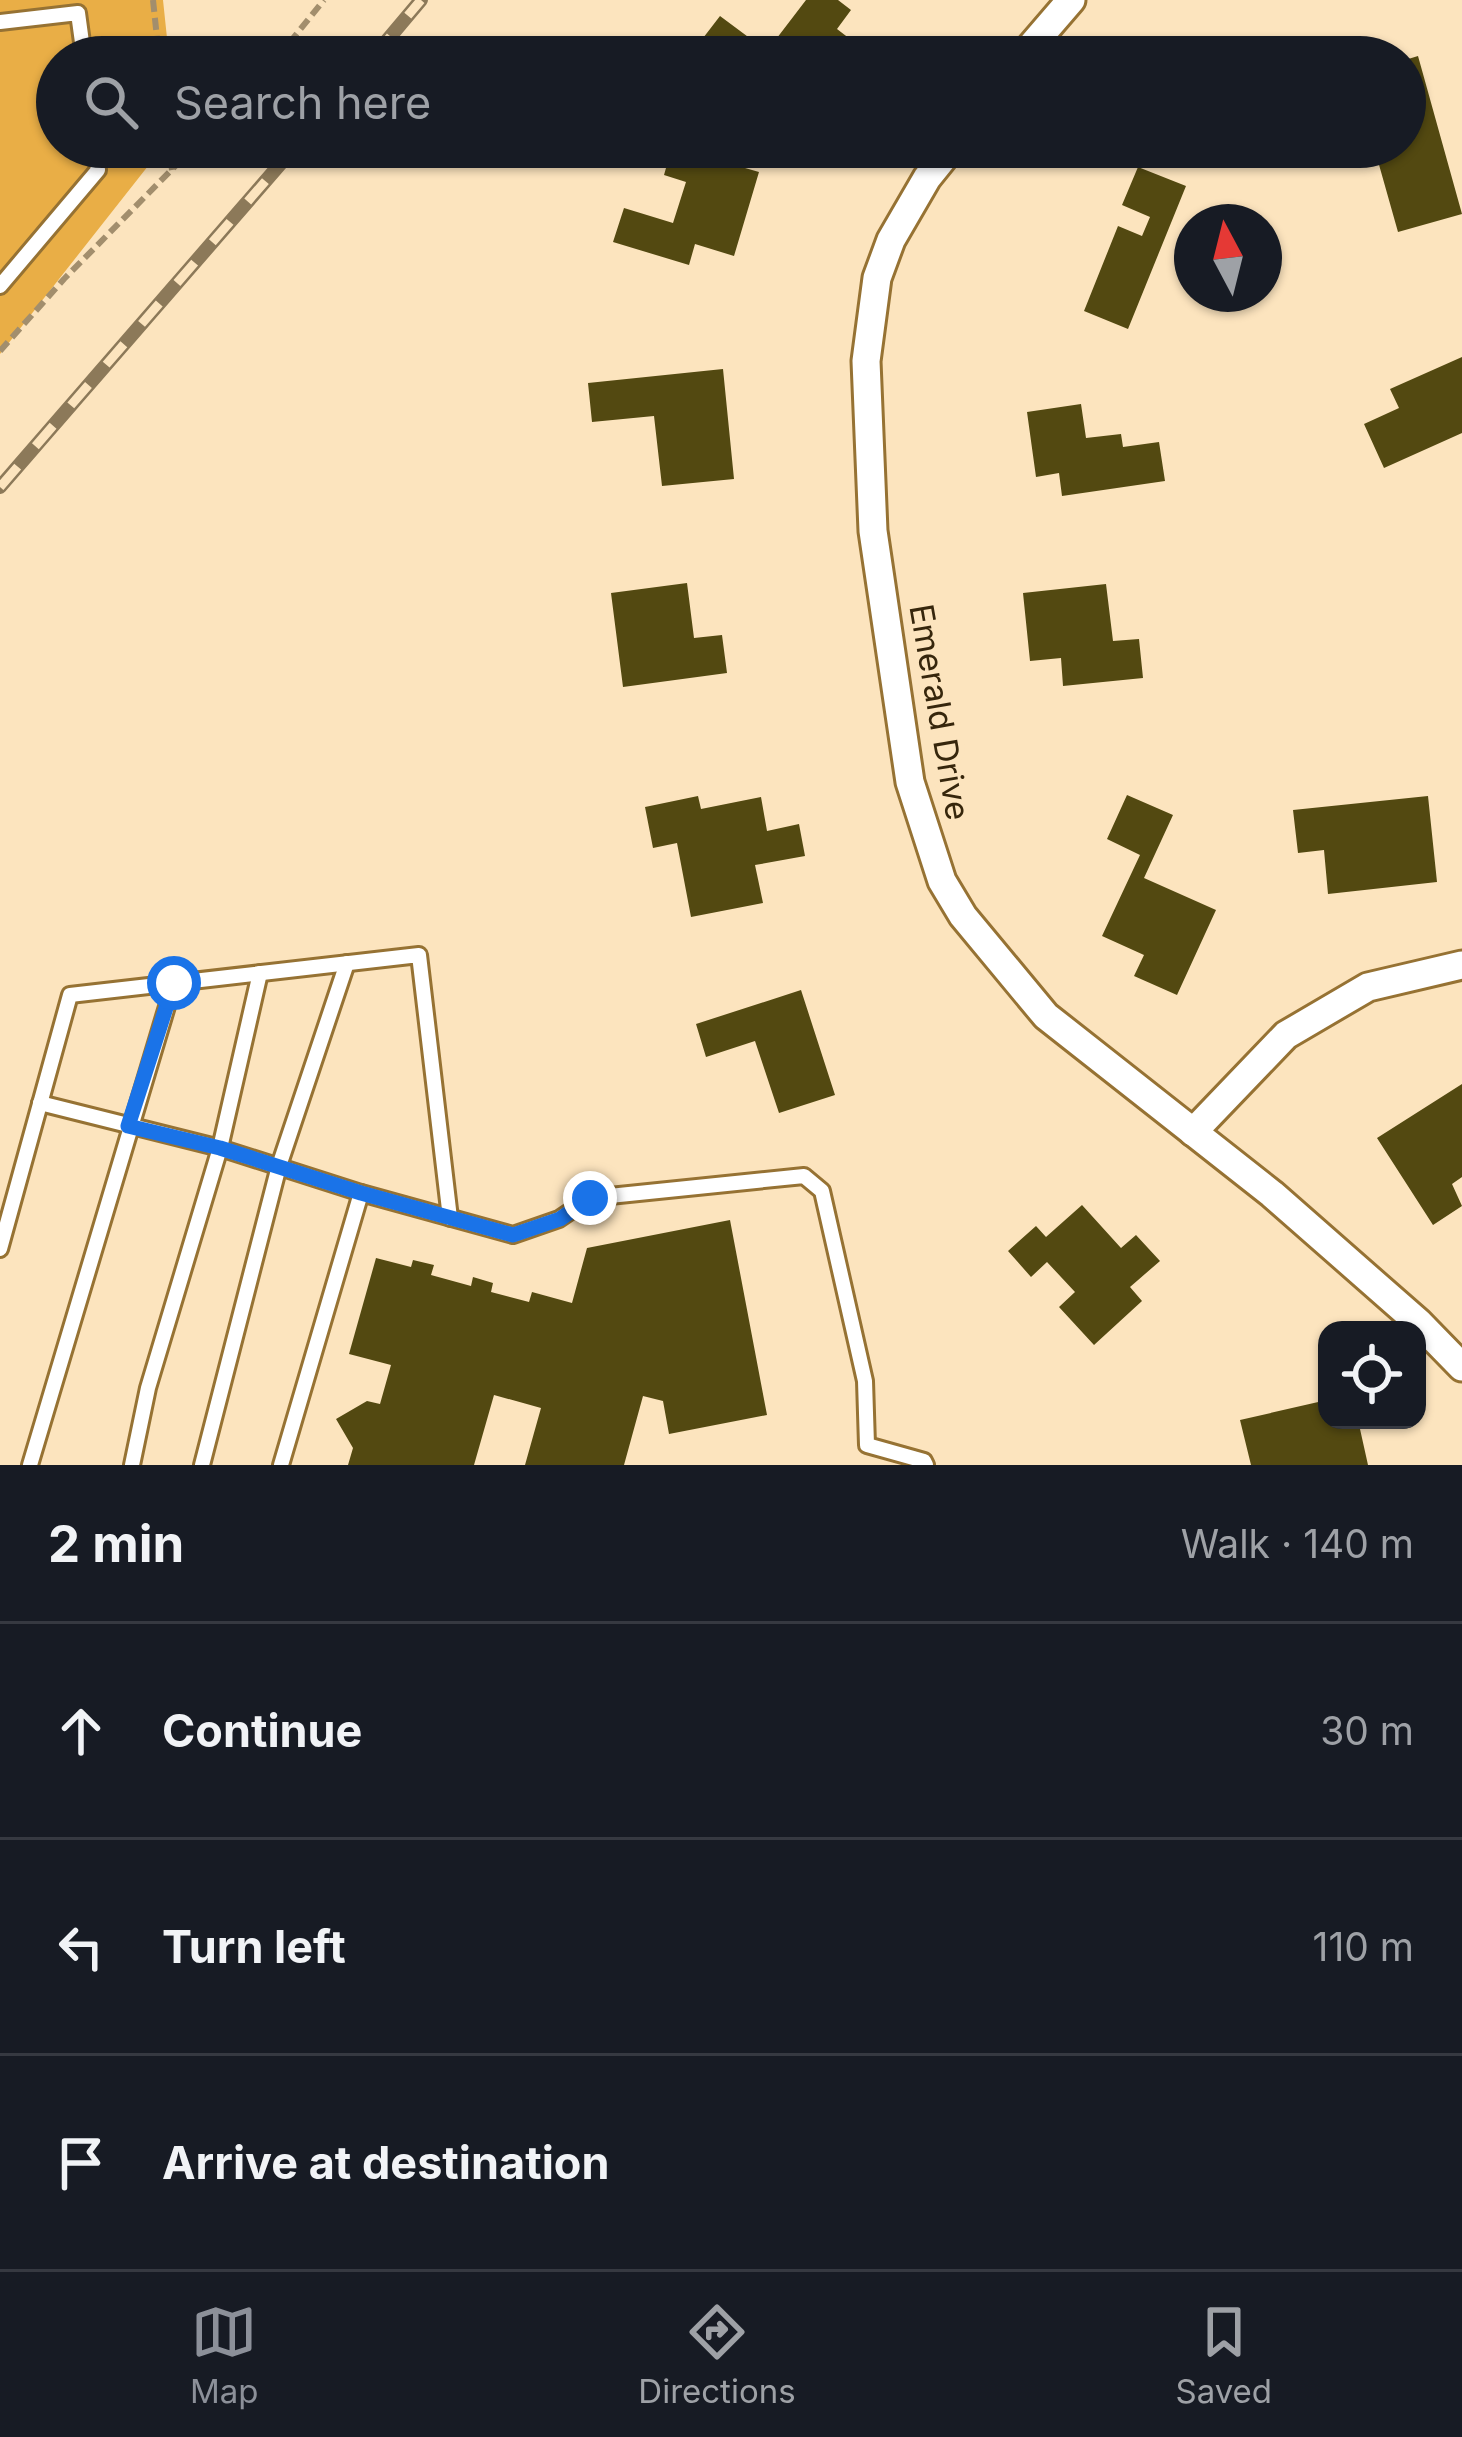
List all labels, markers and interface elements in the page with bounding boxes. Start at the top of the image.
search box [36,36,1426,168]
icon: search [78,69,144,135]
text: Search here [174,75,431,130]
north arrow [1174,204,1282,312]
street label: Emerald Drive [901,601,979,823]
route start [147,956,201,1010]
route end [563,1171,617,1225]
map controls [1318,1321,1426,1429]
button: locate [1318,1321,1426,1429]
text: 2 min [48,1513,184,1574]
text: Walk · 140 m [1181,1520,1414,1567]
icon: ahead [48,1698,114,1764]
text: Continue [162,1703,362,1758]
text: 30 m [1320,1707,1414,1754]
icon: left [48,1914,114,1980]
text: Turn left [162,1919,346,1974]
text: 110 m [1313,1923,1414,1970]
icon: arrive [48,2130,114,2196]
text: Arrive at destination [162,2135,609,2190]
tab: Map [190,2299,258,2411]
tab: Directions [638,2299,796,2411]
tab: Saved [1175,2299,1272,2411]

